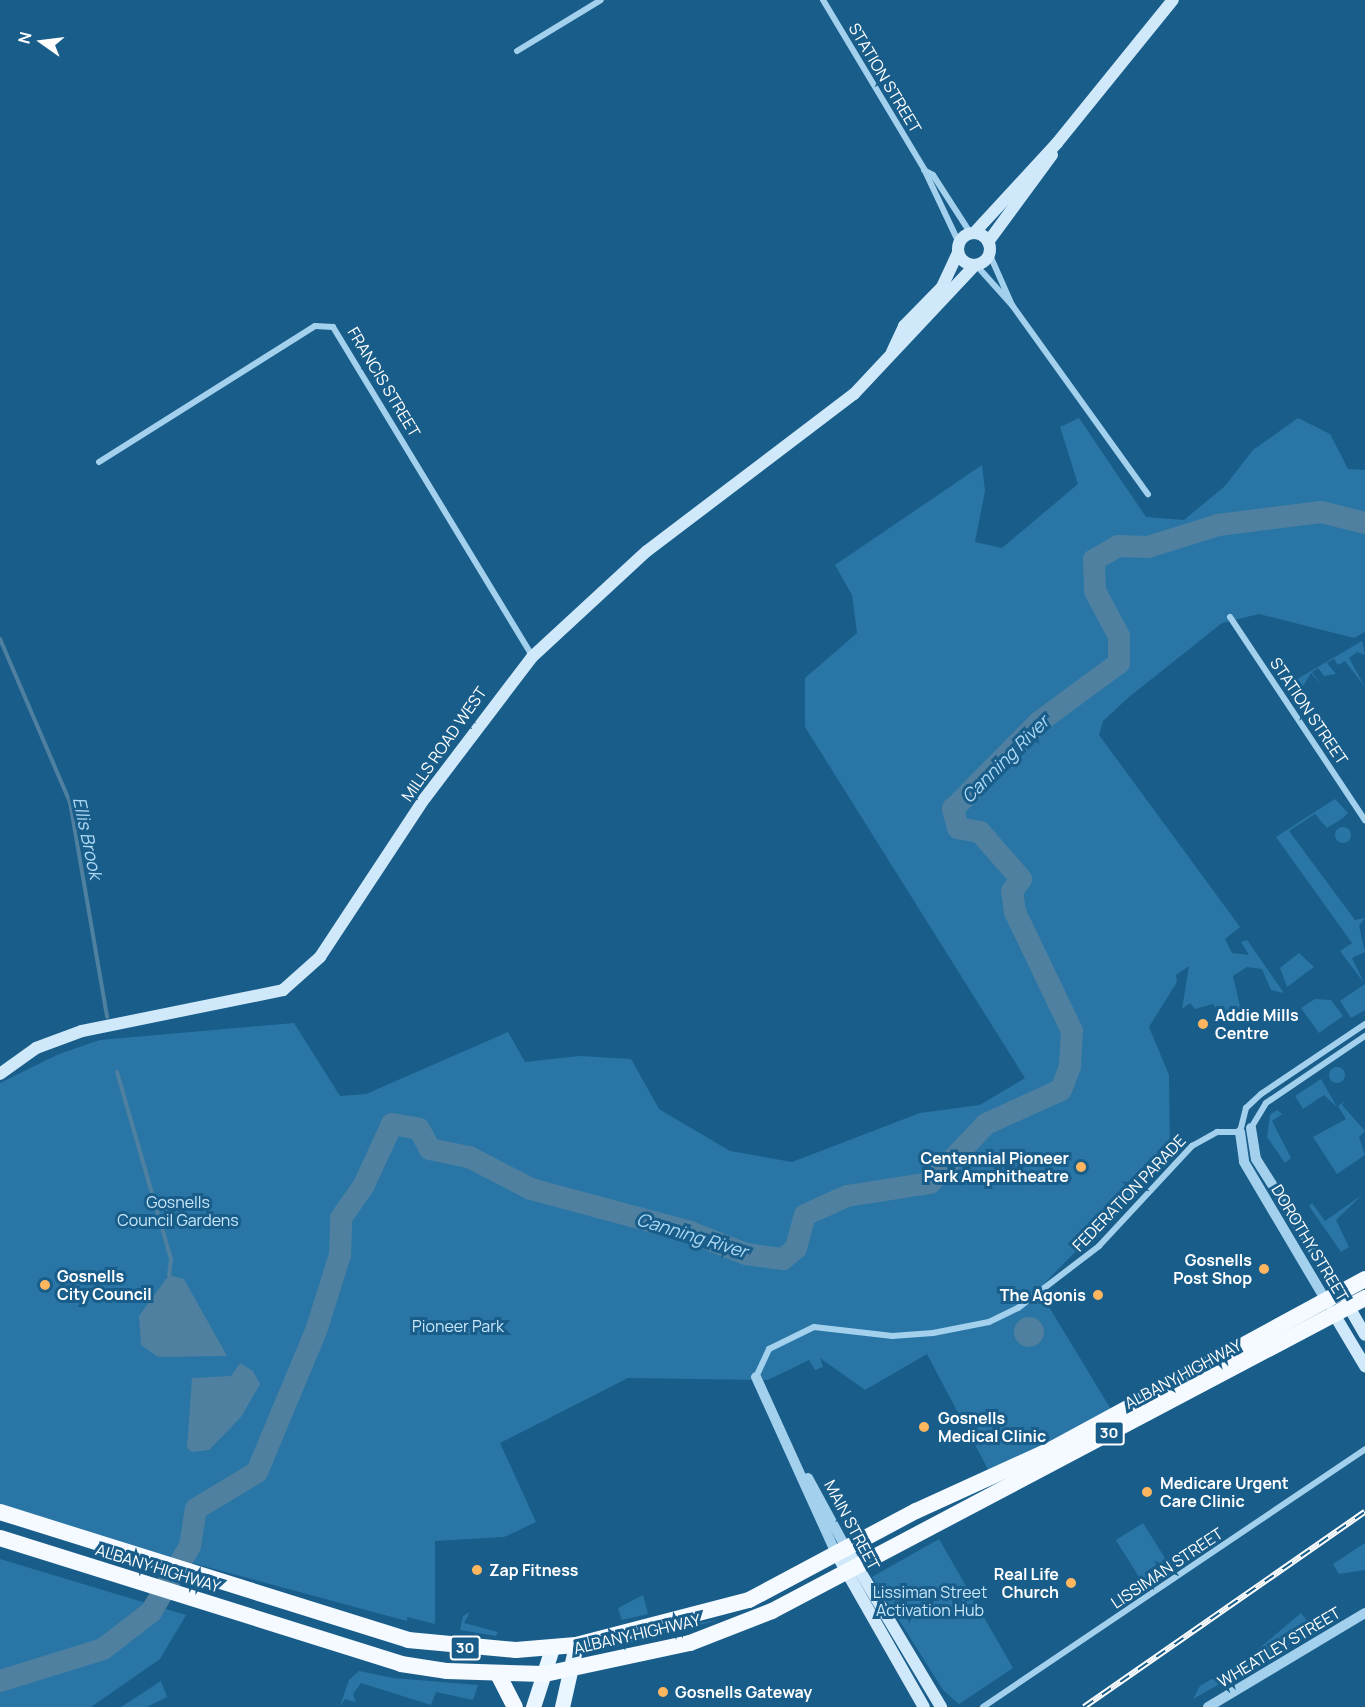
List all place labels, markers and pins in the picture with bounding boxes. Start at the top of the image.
place label: Addie Mills Centre [1215,1005,1299,1043]
marker: Addie Mills Centre [1196,1017,1210,1031]
place label: Centennial Pioneer Park Amphitheatre [920,1148,1069,1186]
marker: Centennial Pioneer Park Amphitheatre [1074,1160,1088,1174]
place label: Gosnells Post Shop [1173,1250,1252,1288]
marker: Gosnells Post Shop [1257,1262,1271,1276]
place label: Gosnells City Council [57,1266,152,1304]
marker: Gosnells City Council [38,1278,52,1292]
place label: The Agonis [1000,1285,1086,1305]
marker: The Agonis [1091,1288,1105,1302]
place label: Gosnells Medical Clinic [938,1408,1046,1446]
marker: Gosnells Medical Clinic [915,1418,933,1436]
place label: Medicare Urgent Care Clinic [1160,1473,1289,1511]
marker: Medicare Urgent Care Clinic [1138,1483,1156,1501]
place label: Zap Fitness [489,1560,579,1580]
marker: Zap Fitness [470,1563,484,1577]
place label: Real Life Church [994,1564,1059,1602]
marker: Real Life Church [1064,1576,1078,1590]
place label: Gosnells Gateway [675,1682,812,1702]
marker: Gosnells Gateway [656,1685,670,1699]

